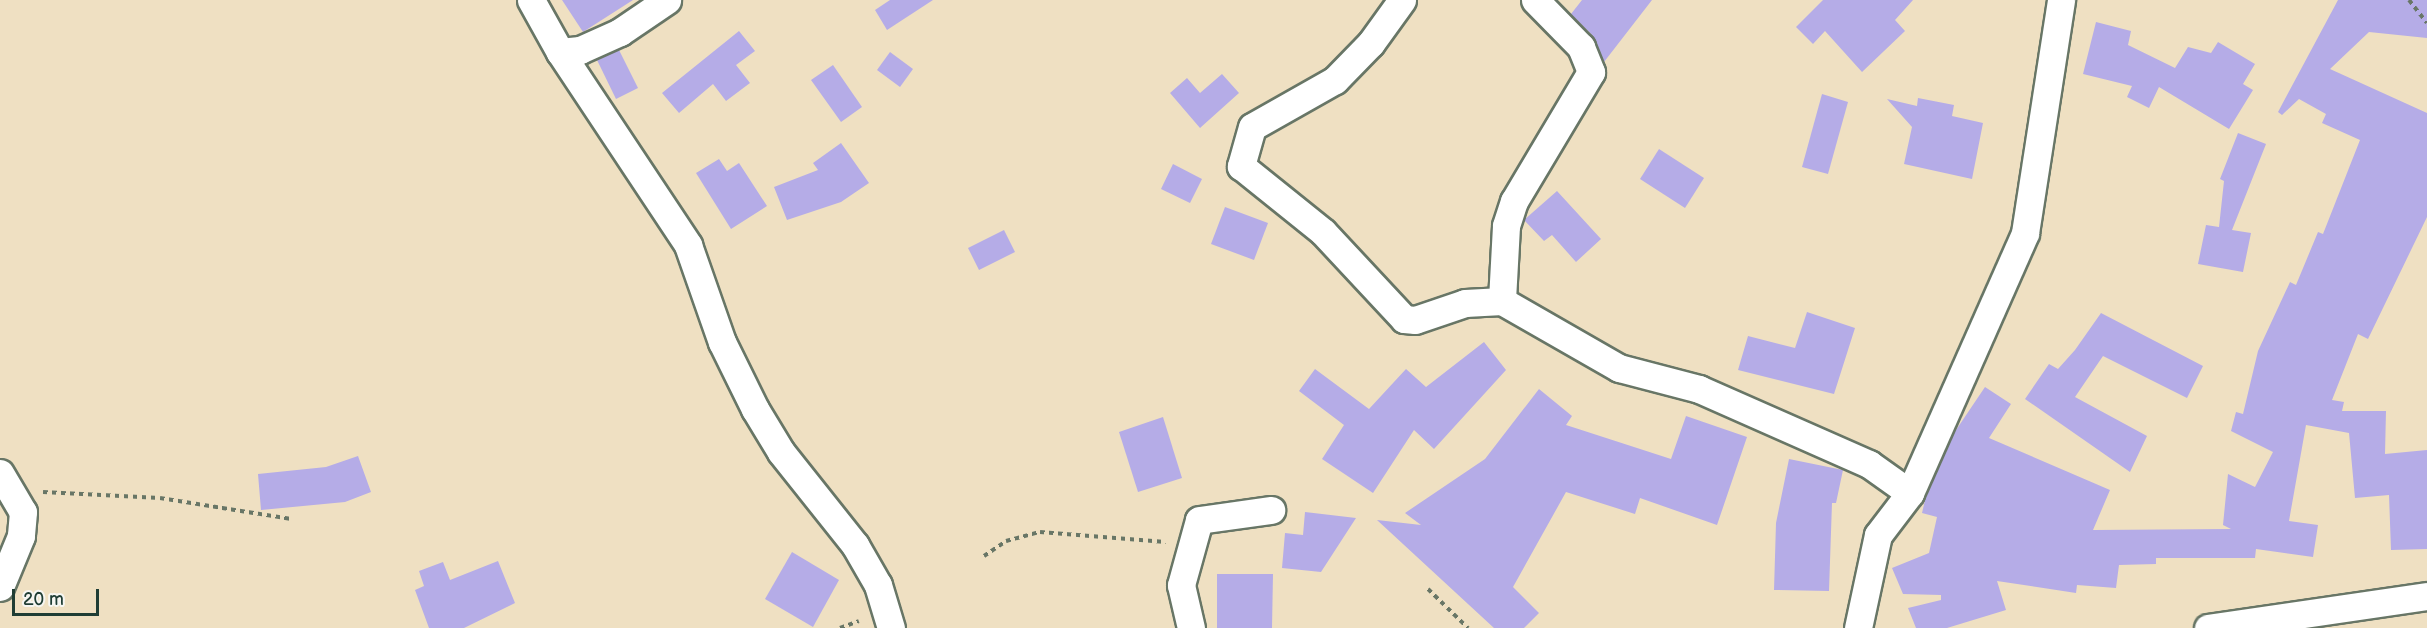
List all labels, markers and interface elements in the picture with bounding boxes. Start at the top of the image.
scale bar [15,577,102,615]
text: 20 m [23,589,64,610]

